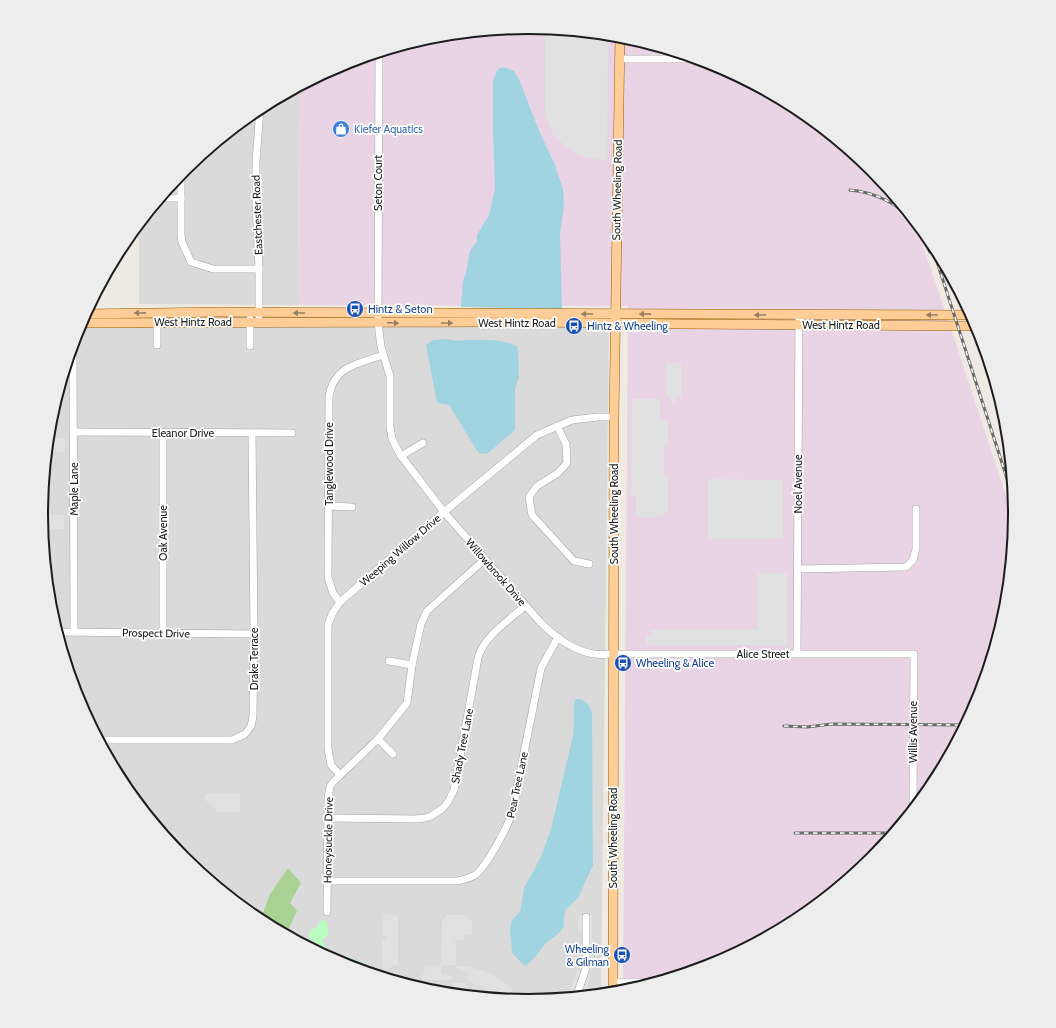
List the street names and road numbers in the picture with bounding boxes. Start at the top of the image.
street label: South Wheeling Road [609,139,625,241]
street label: Seton Court [371,155,385,211]
street label: Eastchester Road [249,175,265,255]
street label: West Hintz Road [154,315,232,329]
street label: West Hintz Road [478,316,556,330]
street label: West Hintz Road [802,318,880,332]
street label: Tanglewood Drive [322,422,336,506]
street label: Eleanor Drive [152,426,215,440]
street label: Noel Avenue [791,454,805,514]
street label: Maple Lane [67,462,81,516]
street label: South Wheeling Road [607,464,621,564]
street label: Oak Avenue [156,505,170,561]
street label: Weeping Willow Drive [357,511,444,589]
street label: Willowbrook Drive [463,535,530,609]
street label: Prospect Drive [122,625,190,641]
street label: Drake Terrace [247,627,261,690]
street label: Alice Street [737,647,790,661]
street label: Willis Avenue [906,701,920,763]
street label: Shady Tree Lane [448,707,476,785]
street label: Pear Tree Lane [503,750,531,819]
street label: South Wheeling Road [606,788,620,888]
street label: Honeysuckle Drive [320,796,336,883]

